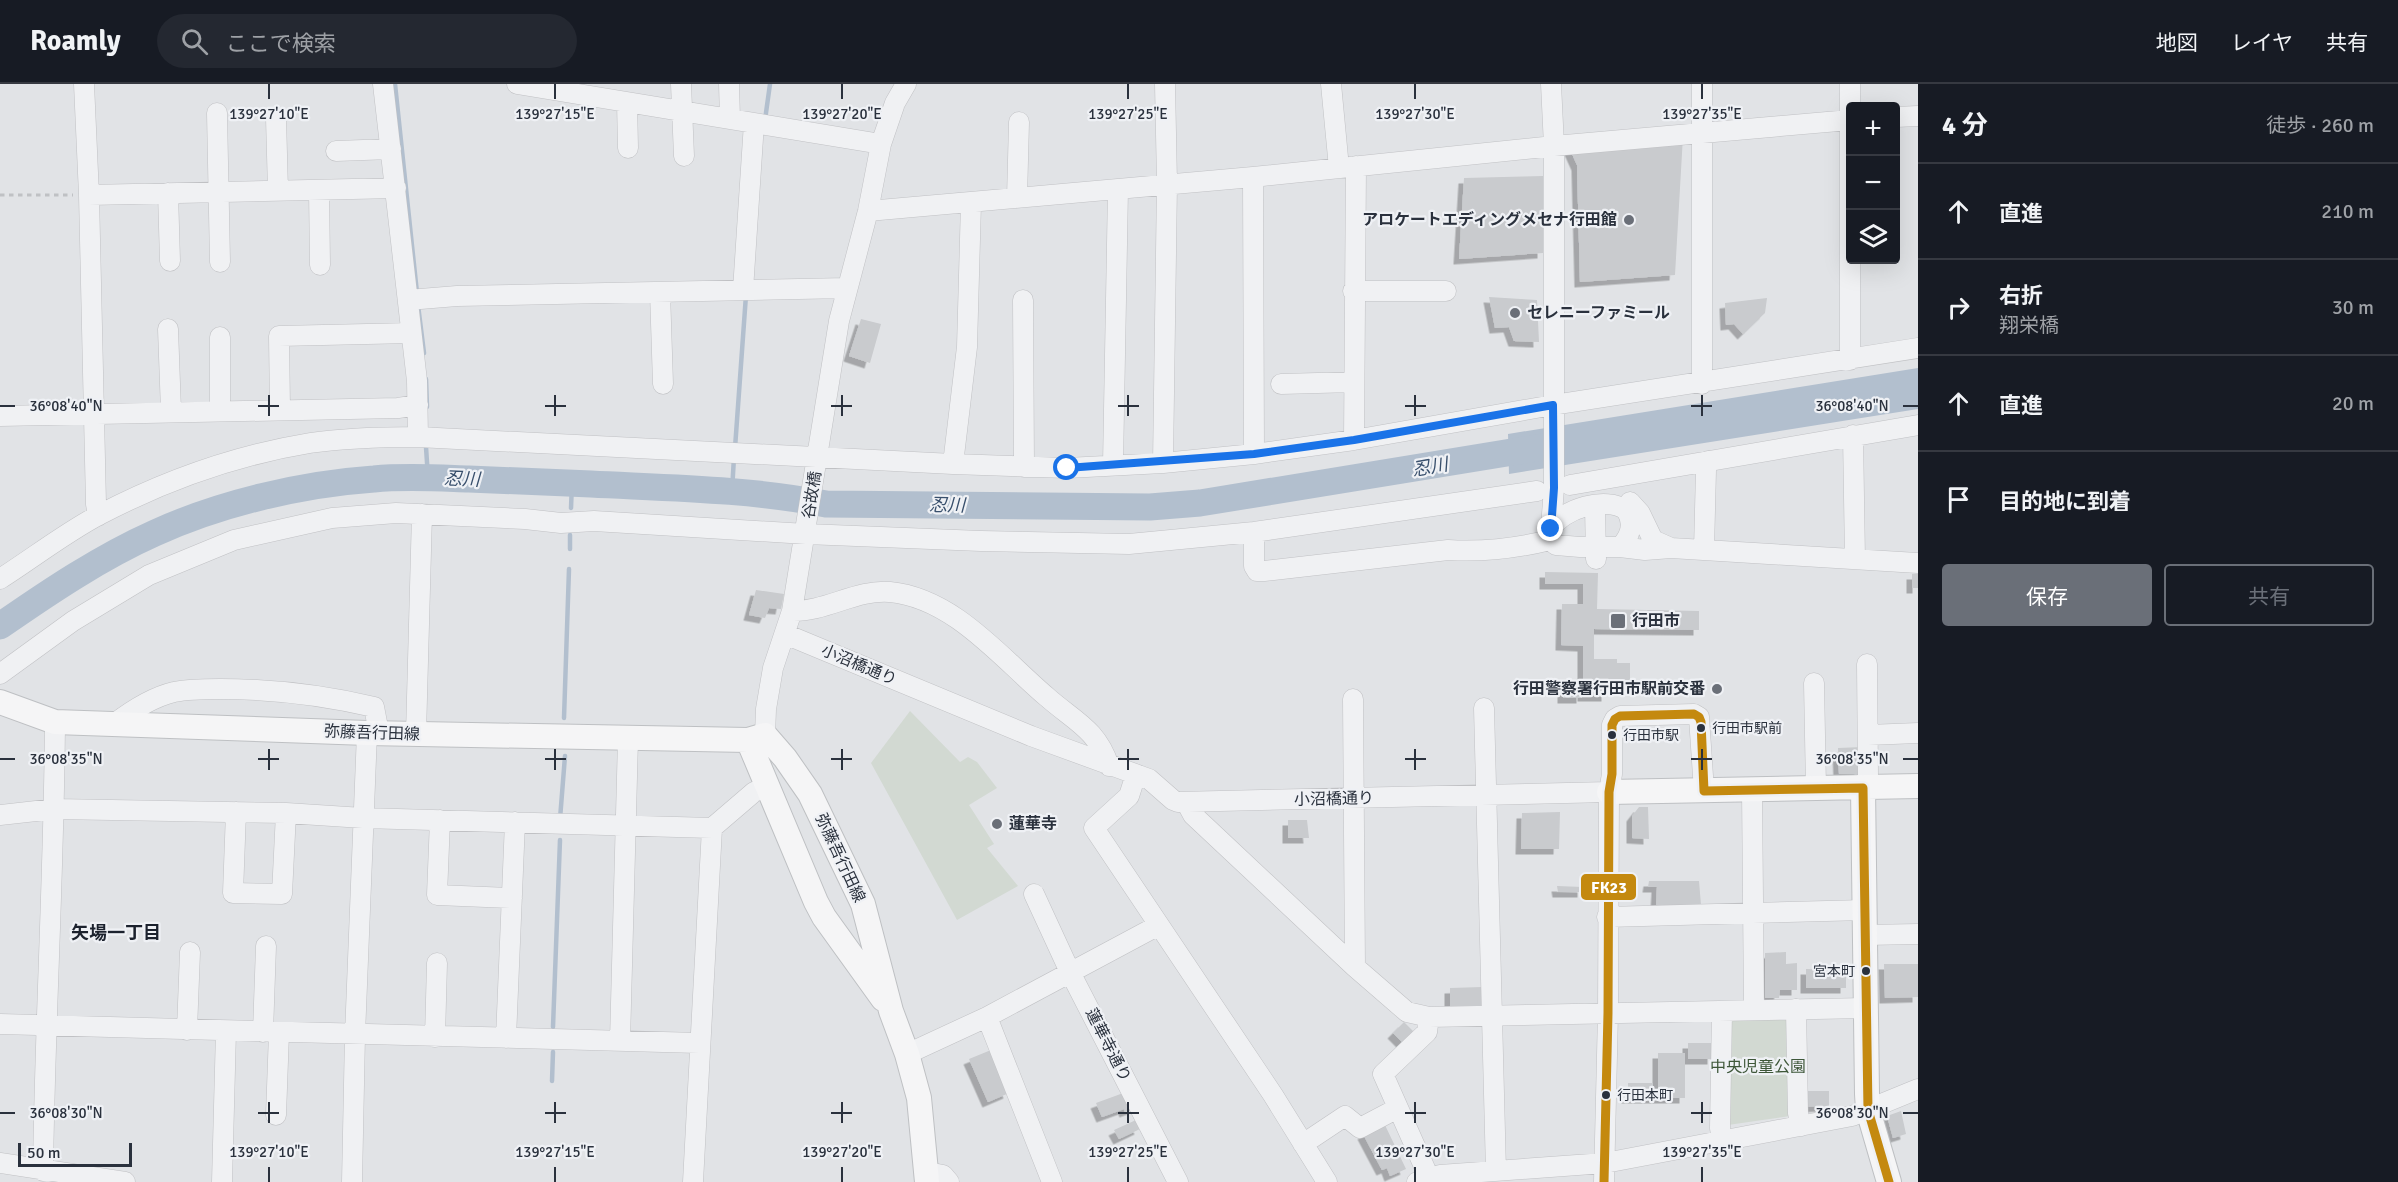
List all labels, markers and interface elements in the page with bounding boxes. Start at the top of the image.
search box [157,14,577,68]
text: Roamly [30,24,121,58]
icon: search [178,25,211,58]
text: ここで検索 [226,30,336,57]
text: 地図 [2156,30,2198,56]
text: レイヤ [2231,30,2293,56]
text: 共有 [2326,30,2368,56]
map controls [1846,102,1900,264]
button: + [1846,102,1900,156]
text: 139°27'10"E [229,105,309,123]
text: 139°27'15"E [515,105,595,123]
text: 139°27'20"E [802,105,882,123]
text: 139°27'25"E [1088,105,1168,123]
text: 139°27'30"E [1375,105,1455,123]
text: 139°27'35"E [1662,105,1742,123]
text: 4 分 [1942,110,1988,142]
text: 徒歩 · 260 m [2266,113,2374,138]
button: − [1846,156,1900,210]
icon: ahead [1942,195,1975,228]
text: 210 m [2321,199,2374,224]
text: 直進 [1999,200,2043,227]
place label: アロケートエディングメセナ行田館 [1362,210,1617,230]
button: layers [1846,210,1900,264]
marker: アロケートエディングメセナ行田館 [1622,213,1636,227]
text: 右折 [1999,282,2043,309]
icon: right [1942,291,1975,324]
text: 30 m [2332,295,2374,320]
place label: セレニーファミール [1527,303,1670,323]
marker: セレニーファミール [1508,306,1522,320]
text: 翔栄橋 [1999,313,2059,338]
icon: ahead [1942,387,1975,420]
text: 20 m [2332,391,2374,416]
text: 直進 [1999,392,2043,419]
text: 36°08'40"N [29,397,103,415]
text: 36°08'40"N [1815,397,1889,415]
water label: 忍川 [1410,453,1452,481]
route start [1053,454,1079,480]
water label: 忍川 [444,467,482,491]
street label: 谷故橋 [798,470,826,520]
icon: arrive [1942,483,1975,516]
text: 目的地に到着 [1999,488,2131,515]
water label: 忍川 [929,494,967,516]
route end [1537,515,1563,541]
button: 保存 [1942,564,2152,626]
button: 共有 [2164,564,2374,626]
place label: 行田市 [1632,611,1680,631]
marker: 行田市 [1609,612,1627,630]
street label: 小沼橋通り [818,640,900,690]
place label: 行田警察署行田市駅前交番 [1513,679,1705,699]
marker: 行田警察署行田市駅前交番 [1710,682,1724,696]
place label: 行田市駅前 [1712,720,1782,737]
street label: 弥藤吾行田線 [324,721,420,745]
marker: 行田市駅前 [1695,722,1707,734]
place label: 行田市駅 [1623,727,1679,744]
marker: 行田市駅 [1606,729,1618,741]
text: 36°08'35"N [29,750,103,768]
text: 36°08'35"N [1815,750,1889,768]
street label: 小沼橋通り [1294,788,1374,810]
street label: 弥藤吾行田線 [811,810,869,906]
place label: 蓮華寺 [1009,814,1057,834]
marker: 蓮華寺 [990,817,1004,831]
line badge: FK23 [1580,873,1637,901]
text: FK23 [1591,878,1627,898]
district label: 矢場一丁目 [71,922,161,944]
place label: 宮本町 [1813,963,1855,980]
marker: 宮本町 [1860,965,1872,977]
street label: 蓮華寺通り [1081,1005,1135,1085]
park label: 中央児童公園 [1710,1057,1806,1077]
place label: 行田本町 [1617,1087,1673,1104]
marker: 行田本町 [1600,1089,1612,1101]
text: 36°08'30"N [29,1104,103,1122]
text: 36°08'30"N [1815,1104,1889,1122]
scale bar [18,1140,132,1168]
text: 50 m [27,1143,61,1163]
text: 139°27'10"E [229,1143,309,1161]
text: 139°27'15"E [515,1143,595,1161]
text: 139°27'20"E [802,1143,882,1161]
text: 139°27'25"E [1088,1143,1168,1161]
text: 139°27'30"E [1375,1143,1455,1161]
text: 139°27'35"E [1662,1143,1742,1161]

